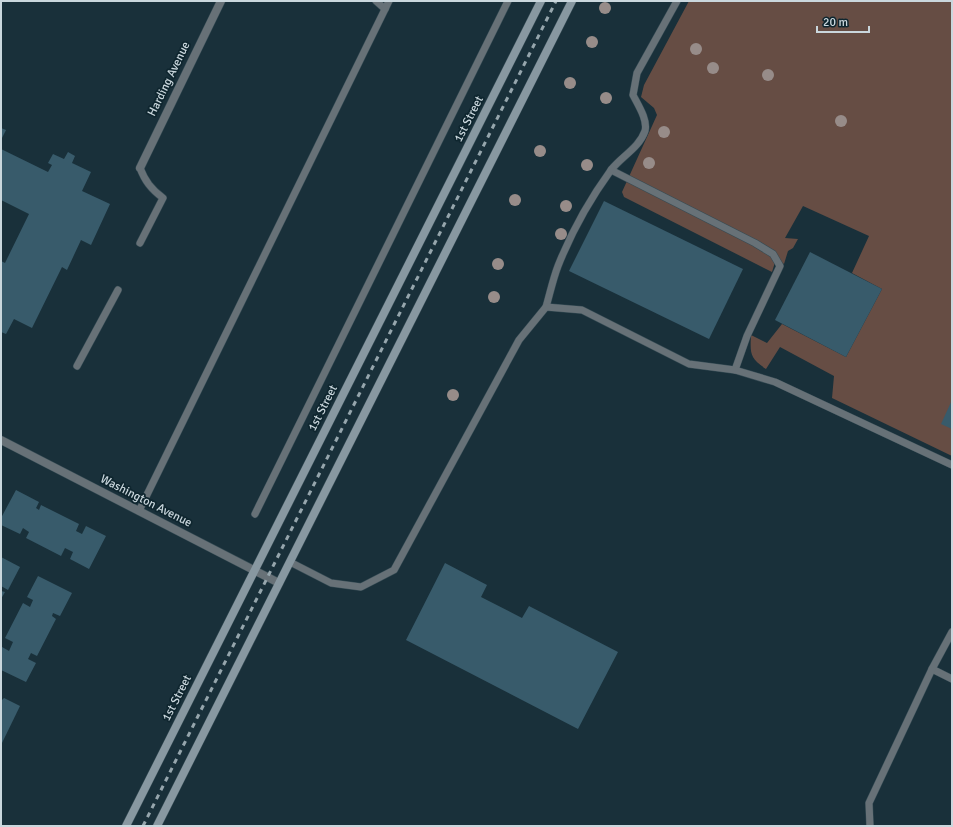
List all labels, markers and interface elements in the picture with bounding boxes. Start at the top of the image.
scale bar [817,8,869,34]
text: 20 m [823,15,848,30]
street label: Harding Avenue [144,39,194,119]
street label: 1st Street [451,93,487,145]
street label: 1st Street [305,382,341,434]
street label: Washington Avenue [98,471,194,531]
street label: 1st Street [159,672,195,724]

